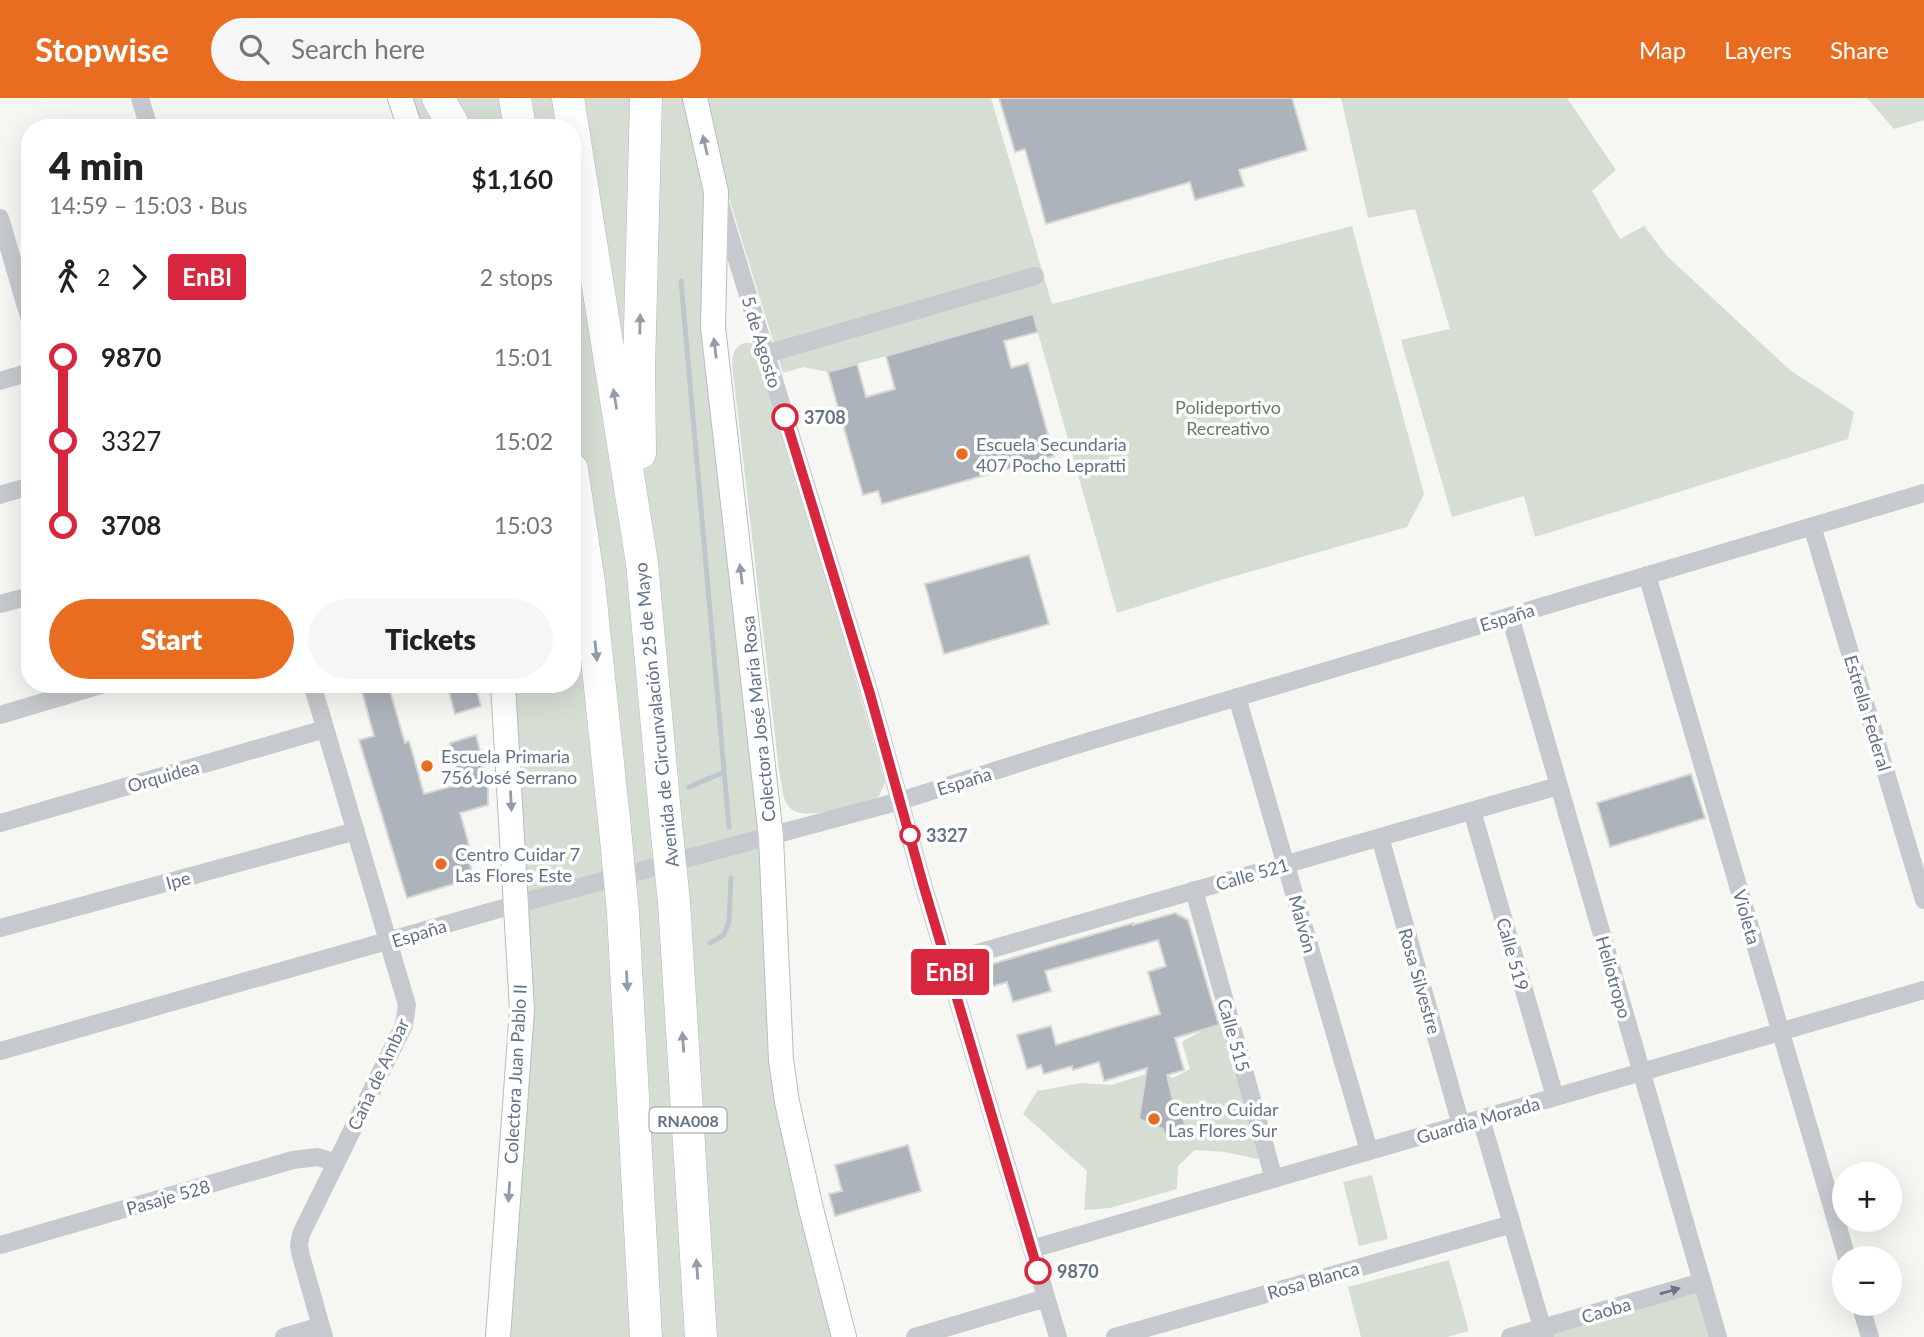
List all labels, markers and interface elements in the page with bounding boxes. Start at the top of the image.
search box [211,18,701,81]
text: Stopwise [35,29,169,69]
icon: search [235,30,273,68]
text: Search here [291,33,425,65]
text: Map [1639,35,1686,64]
text: Layers [1724,35,1792,64]
text: Share [1830,35,1889,64]
one-way arrow [699,134,710,156]
text: 4 min [49,142,144,188]
text: $1,160 [472,163,553,195]
text: 14:59 – 15:03 · Bus [49,191,248,219]
icon: walk [49,258,87,296]
icon: forward [120,258,158,296]
text: EnBI [182,262,232,291]
text: 2 [97,263,110,291]
text: 2 stops [480,263,553,291]
street label: 5 de Agosto [738,294,786,390]
one-way arrow [634,312,646,334]
one-way arrow [710,337,721,359]
text: 9870 [101,341,161,373]
text: 15:01 [494,343,553,371]
one-way arrow [610,388,621,410]
park label: Polideportivo Recreativo [1175,396,1281,439]
marker: 3708 [772,404,798,430]
place label: 3708 [804,406,846,428]
text: 3327 [101,425,161,457]
text: 15:02 [494,427,553,455]
place label: Escuela Secundaria 407 Pocho Lepratti [976,433,1127,476]
marker: Escuela Secundaria 407 Pocho Lepratti [954,446,970,462]
text: 3708 [101,509,161,541]
text: 15:03 [494,511,553,539]
street label: Avenida de Circunvalación 25 de Mayo [629,562,683,868]
one-way arrow [736,563,747,585]
street label: España [1477,598,1537,636]
button: Start [49,599,294,679]
button: Tickets [308,599,553,679]
street label: Colectora José María Rosa [736,615,780,823]
one-way arrow [591,640,602,662]
street label: Estrella Federal [1840,652,1896,774]
place label: Escuela Primaria 756 José Serrano [441,745,577,788]
street label: Orquidea [125,755,201,797]
marker: Escuela Primaria 756 José Serrano [419,758,435,774]
street label: España [934,762,994,800]
one-way arrow [506,790,517,812]
place label: 3327 [926,824,968,846]
marker: 3327 [900,825,920,845]
place label: Centro Cuidar 7 Las Flores Este [455,843,580,886]
street label: Calle 521 [1213,853,1291,895]
marker: Centro Cuidar 7 Las Flores Este [433,856,449,872]
street label: Ipe [163,866,193,894]
street label: Violeta [1729,887,1765,947]
street label: Malvón [1284,893,1322,955]
street label: España [389,914,449,952]
street label: Calle 519 [1492,915,1534,993]
street label: Rosa Silvestre [1394,926,1446,1036]
street label: Heliotropo [1592,933,1636,1021]
line badge: EnBI [901,949,999,995]
text: EnBI [925,957,975,986]
one-way arrow [622,970,633,992]
street label: Colectora Juan Pablo II [499,983,531,1165]
street label: Calle 515 [1213,996,1255,1074]
street label: Caña de Ambar [343,1014,414,1133]
one-way arrow [677,1031,688,1053]
street label: Guardia Morada [1414,1092,1542,1148]
place label: Centro Cuidar Las Flores Sur [1168,1098,1279,1141]
road number: RNA008 [650,1108,726,1132]
marker: Centro Cuidar Las Flores Sur [1146,1111,1162,1127]
map controls [1832,1162,1902,1316]
button: + [1832,1162,1902,1232]
street label: Pasaje 528 [124,1175,212,1219]
one-way arrow [503,1182,514,1204]
button: − [1832,1246,1902,1316]
street label: Rosa Blanca [1265,1256,1361,1304]
one-way arrow [691,1258,702,1280]
marker: 9870 [1025,1258,1051,1284]
place label: 9870 [1057,1260,1099,1282]
one-way arrow [1660,1286,1681,1296]
street label: Caoba [1579,1293,1633,1327]

